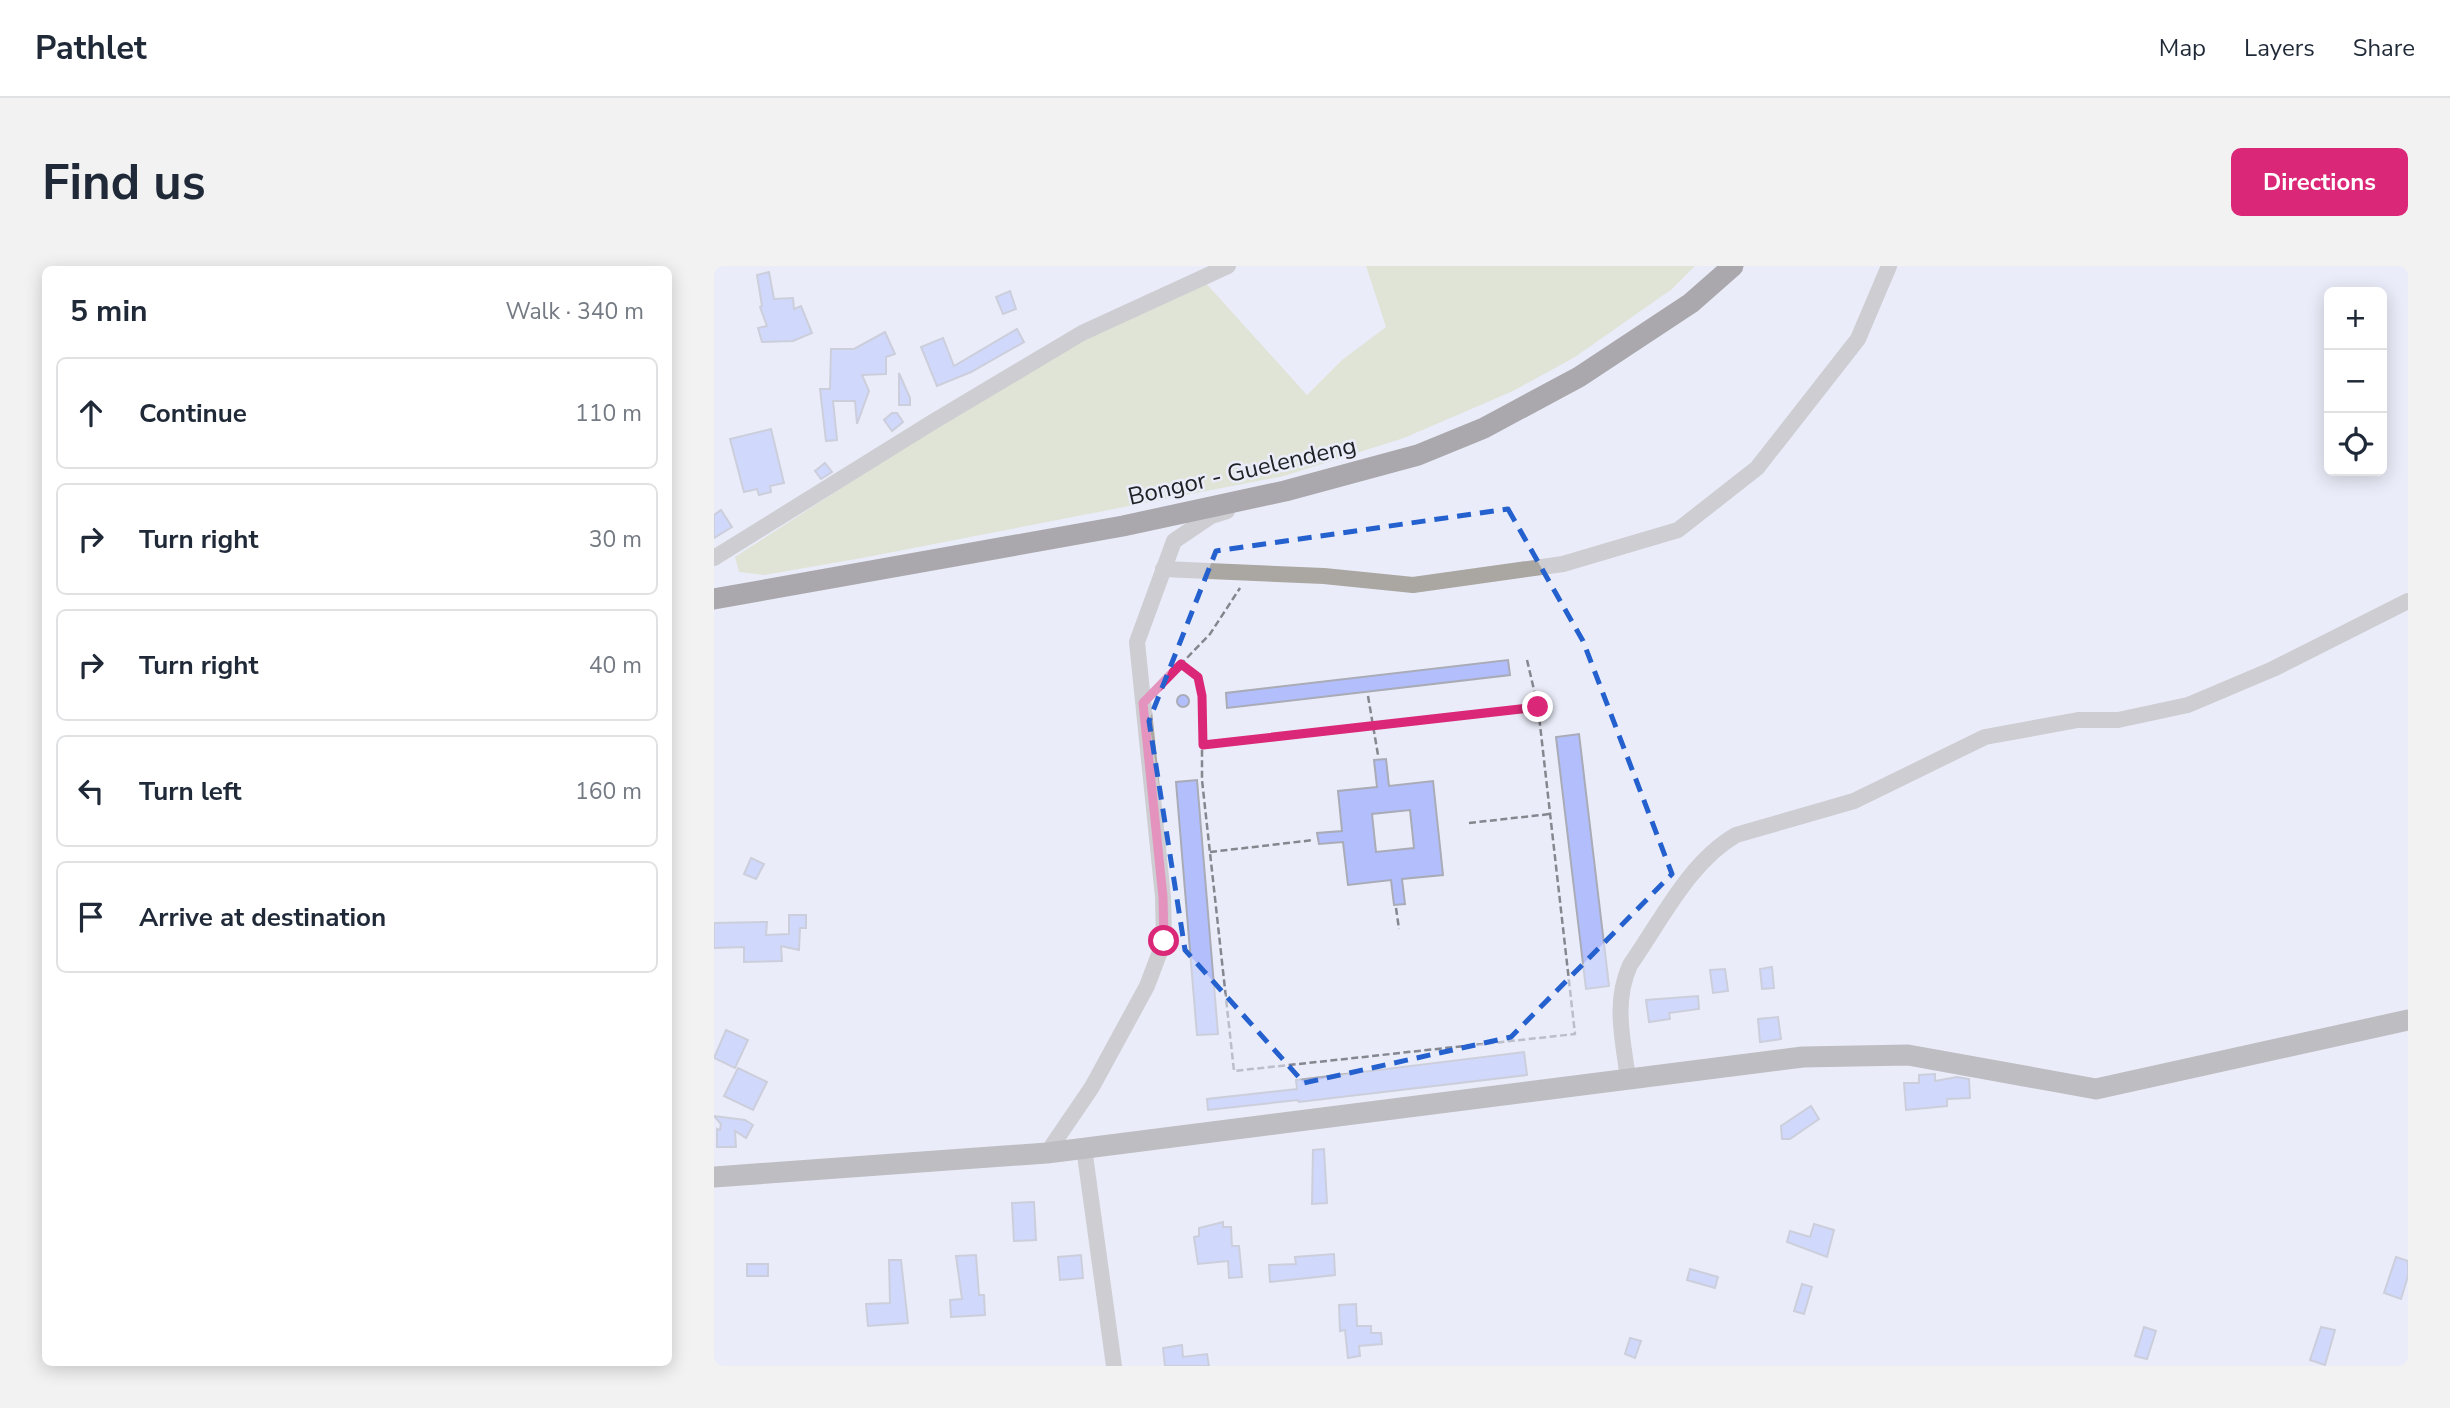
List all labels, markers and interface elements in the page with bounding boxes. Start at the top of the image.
text: Pathlet [35,26,147,71]
text: Map [2159,32,2206,64]
text: Layers [2244,32,2315,64]
text: Share [2353,32,2415,64]
button: Directions [2231,148,2408,216]
text: Find us [42,149,206,216]
map controls [2324,287,2387,476]
button: + [2324,287,2387,350]
text: 5 min [70,291,148,332]
text: Walk · 340 m [505,296,644,327]
button: − [2324,350,2387,413]
icon: ahead [72,394,110,432]
text: Continue [139,396,247,431]
text: 110 m [575,398,642,429]
button: locate [2324,413,2387,476]
street label: Bongor - Guelendeng [1125,429,1359,513]
icon: right [72,520,110,558]
text: Turn right [139,522,258,557]
text: 30 m [589,524,642,555]
icon: right [72,646,110,684]
text: Turn right [139,648,258,683]
text: 40 m [589,650,642,681]
route end [1522,691,1553,722]
icon: left [72,772,110,810]
text: Turn left [139,774,242,809]
text: 160 m [575,776,642,807]
icon: arrive [72,898,110,936]
text: Arrive at destination [139,900,386,935]
route start [1148,925,1179,956]

